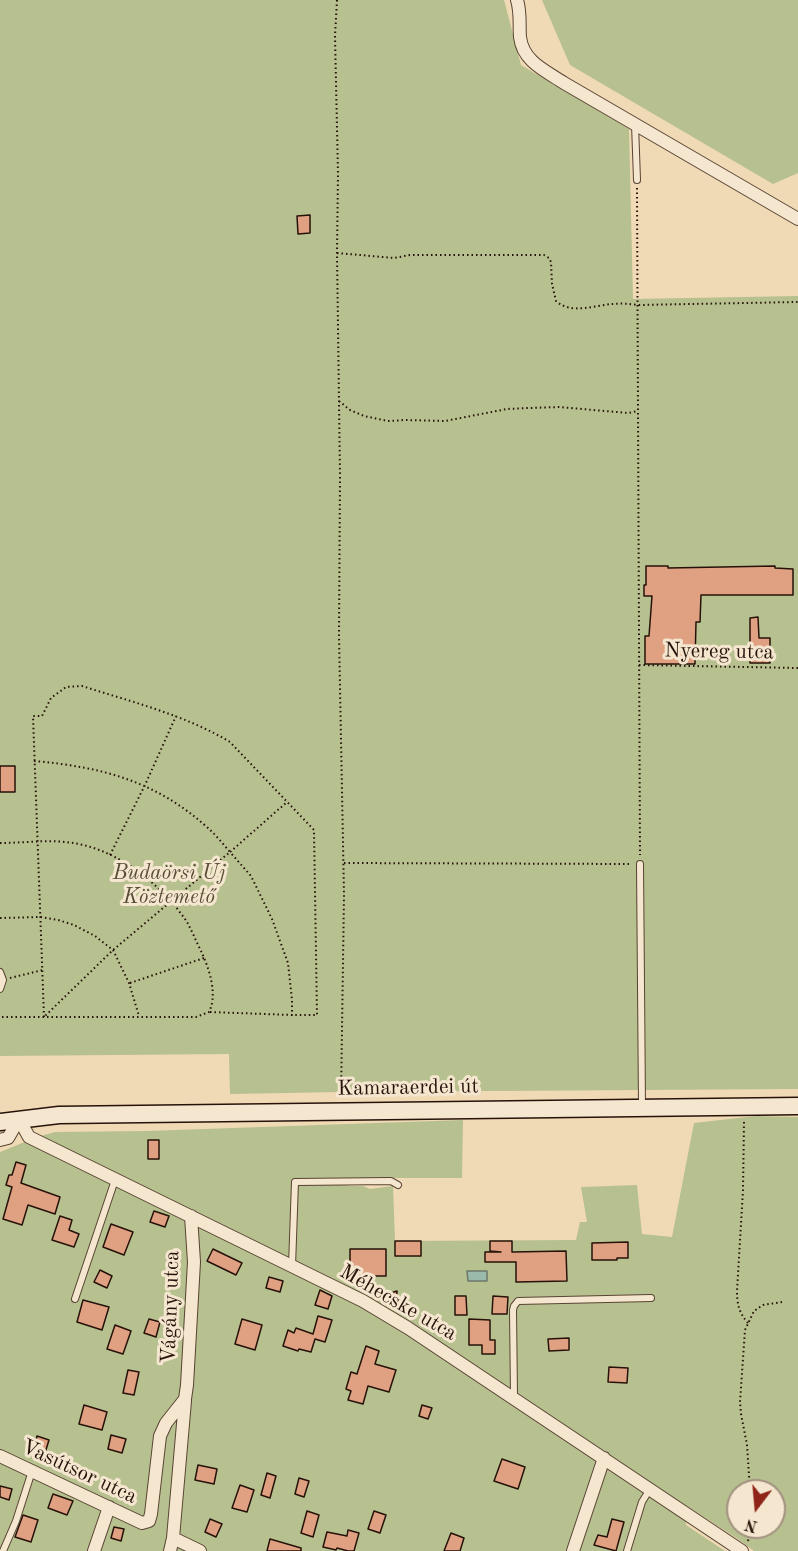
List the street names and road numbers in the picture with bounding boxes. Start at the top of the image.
street label: Nyereg utca [664,638,774,666]
street label: Kamaraerdei út [337,1074,479,1102]
street label: Vágány utca [156,1250,186,1364]
street label: Méhecske utca [335,1259,461,1347]
street label: Vasútsor utca [17,1434,141,1510]

